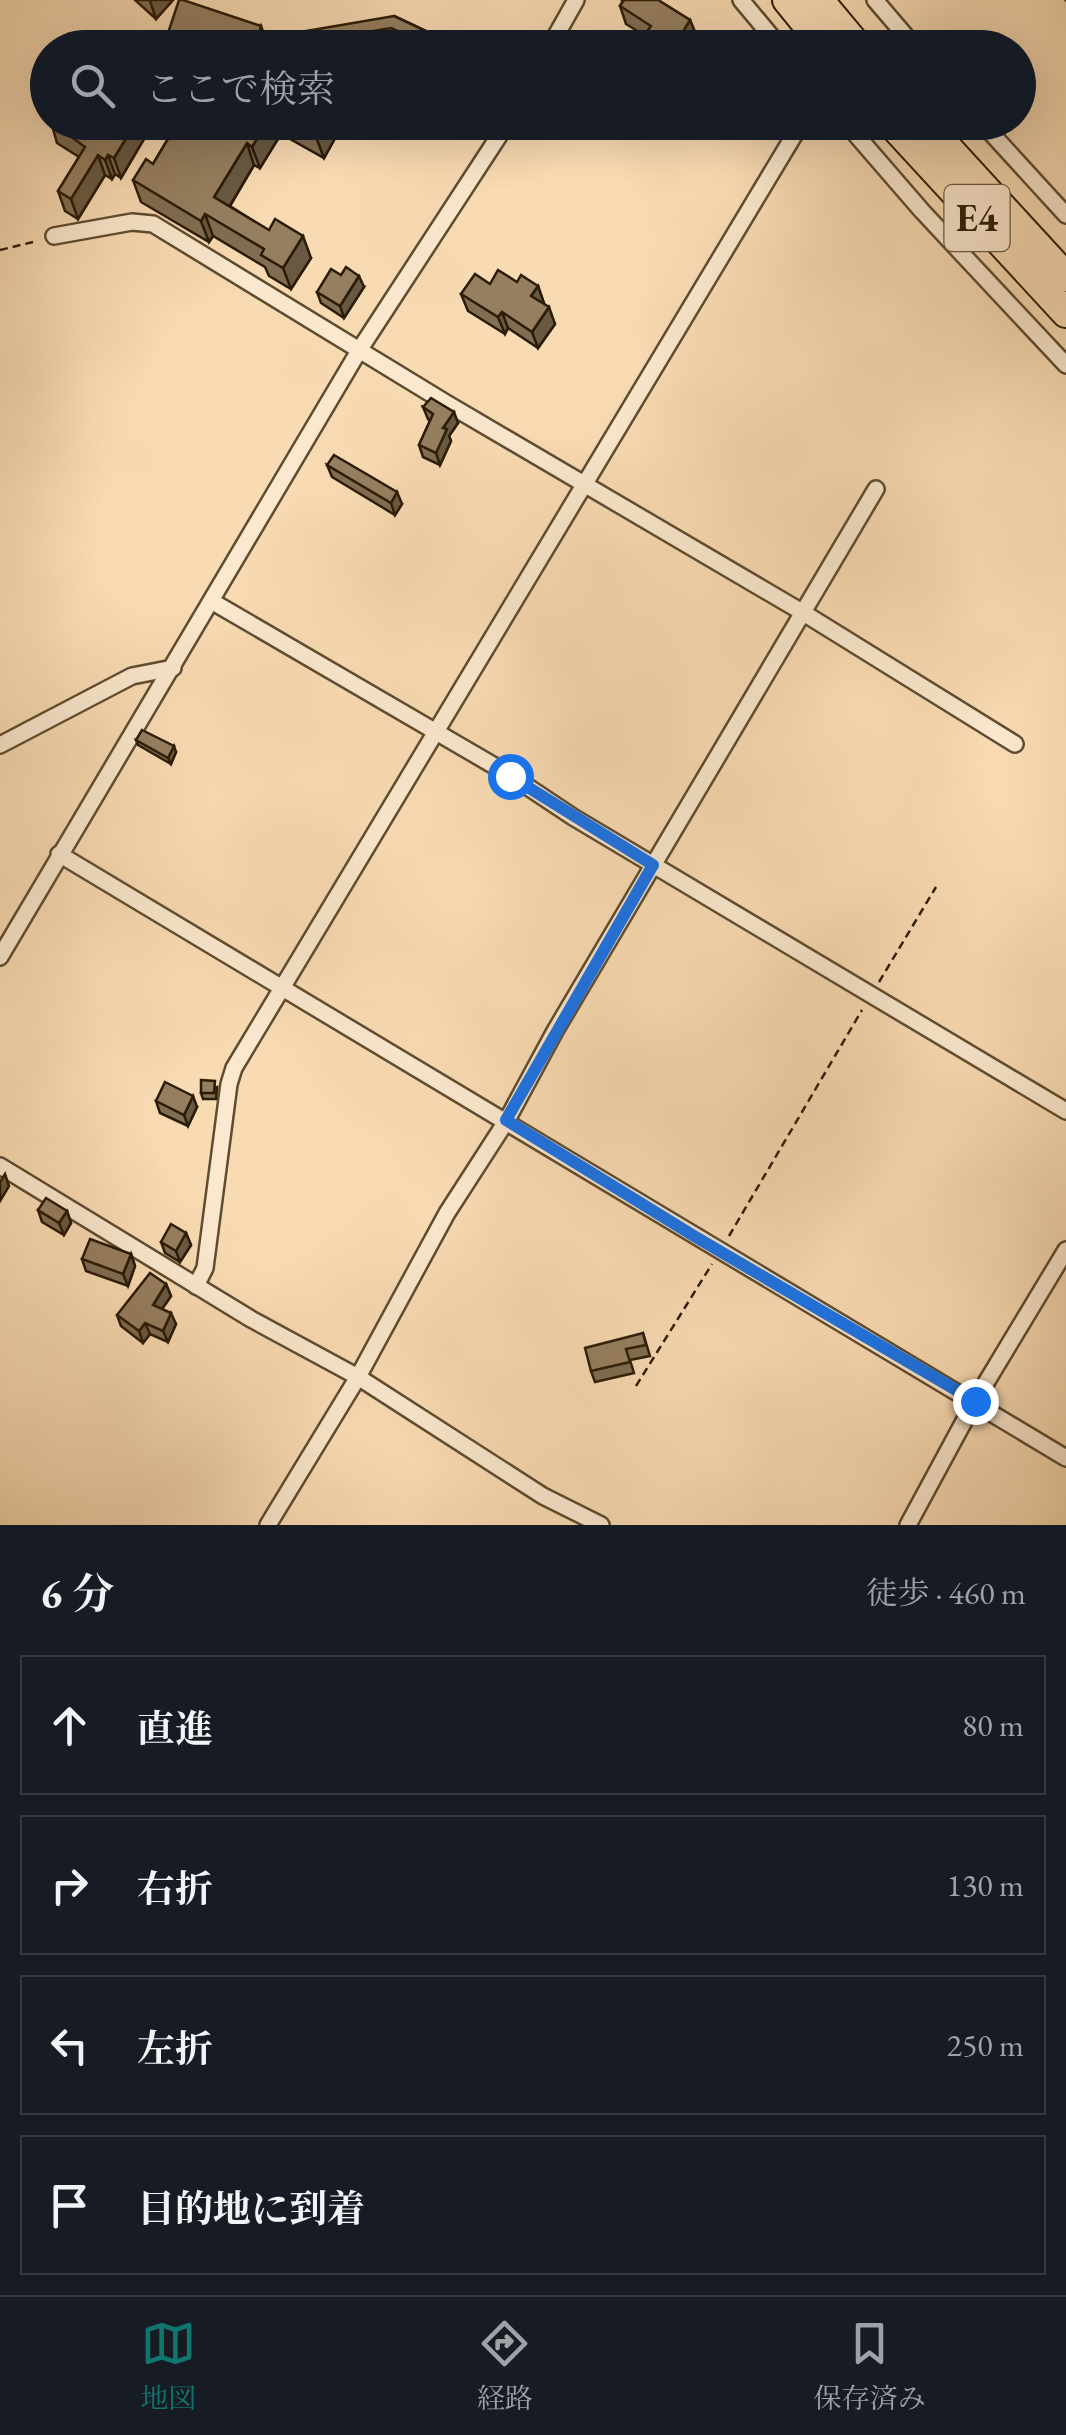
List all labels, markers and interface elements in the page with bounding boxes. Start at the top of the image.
search box [30,30,1036,140]
icon: search [65,58,120,113]
text: ここで検索 [145,64,335,113]
road number: E4 [944,185,1010,251]
route start [488,754,534,800]
route end [953,1379,999,1425]
text: 6 分 [40,1566,114,1621]
text: 徒歩 · 460 m [865,1572,1026,1614]
icon: ahead [42,1698,97,1753]
text: 直進 [137,1704,213,1753]
text: 80 m [962,1704,1024,1746]
icon: right [42,1858,97,1913]
text: 右折 [137,1864,213,1913]
text: 130 m [947,1864,1024,1906]
icon: left [42,2018,97,2073]
text: 左折 [137,2024,213,2073]
text: 250 m [947,2024,1024,2066]
icon: arrive [42,2178,97,2233]
text: 目的地に到着 [137,2184,365,2233]
tab: 地図 [140,2316,196,2416]
tab: 経路 [477,2316,533,2416]
tab: 保存済み [814,2316,926,2416]

